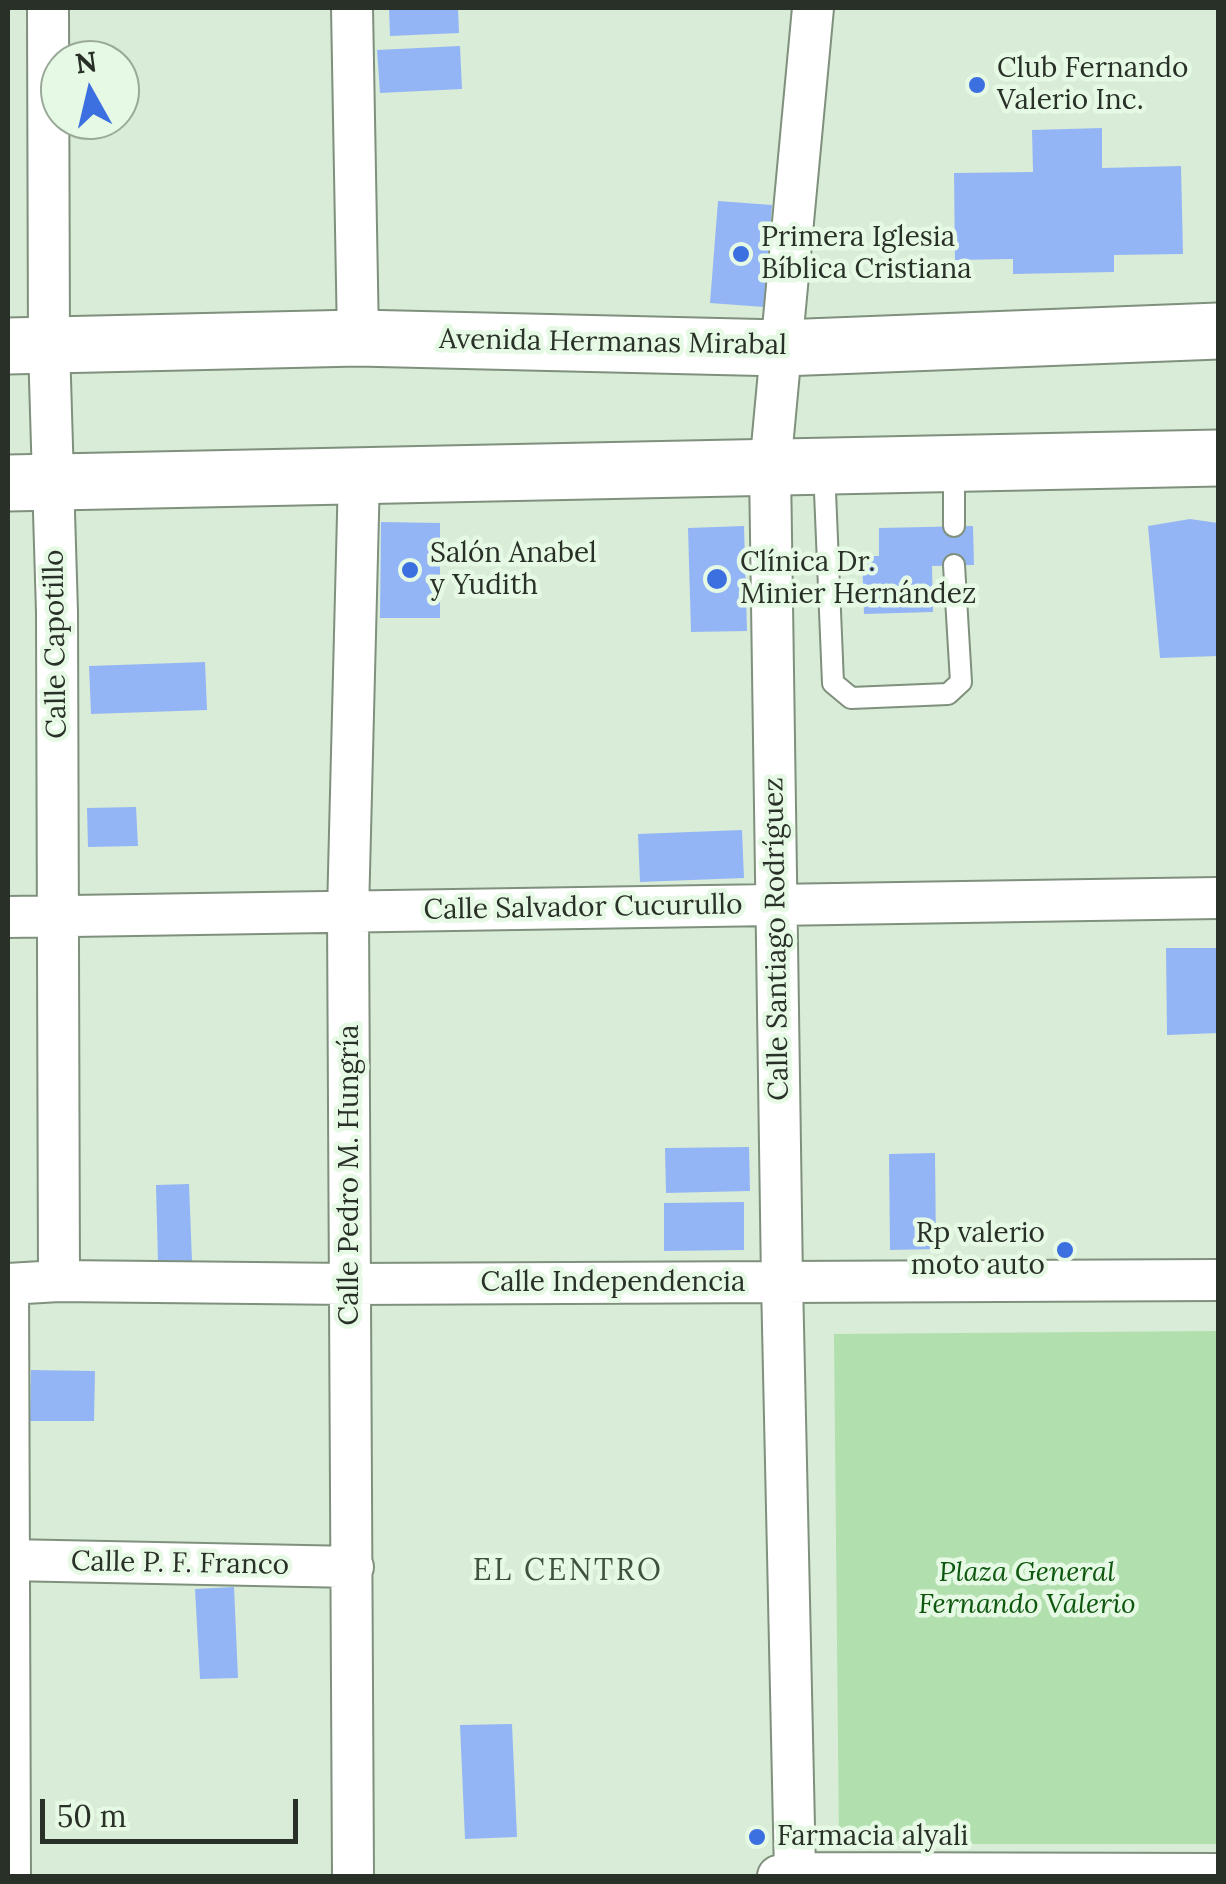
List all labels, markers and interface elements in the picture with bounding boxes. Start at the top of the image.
north arrow [40,40,140,140]
text: N [73,43,99,82]
place label: Club Fernando Valerio Inc. [997,52,1188,118]
marker: Club Fernando Valerio Inc. [966,74,988,96]
place label: Primera Iglesia Bíblica Cristiana [761,221,972,287]
marker: Primera Iglesia Bíblica Cristiana [730,243,752,265]
street label: Avenida Hermanas Mirabal [439,323,787,363]
place label: Salón Anabel y Yudith [430,537,597,603]
place label: Clínica Dr. Minier Hernández [740,546,976,612]
street label: Calle Capotillo [38,549,74,739]
marker: Salón Anabel y Yudith [399,559,421,581]
marker: Clínica Dr. Minier Hernández [704,566,730,592]
street label: Calle Santiago Rodríguez [757,777,797,1101]
street label: Calle Salvador Cucurullo [423,888,743,928]
street label: Calle Pedro M. Hungría [333,1025,367,1325]
place label: Rp valerio moto auto [911,1217,1045,1283]
marker: Rp valerio moto auto [1054,1239,1076,1261]
street label: Calle Independencia [481,1266,745,1300]
street label: Calle P. F. Franco [71,1545,289,1583]
district label: EL CENTRO [473,1553,663,1589]
park label: Plaza General Fernando Valerio [918,1556,1136,1622]
scale bar [45,1779,302,1841]
text: 50 m [57,1797,127,1835]
place label: Farmacia alyali [777,1820,968,1854]
marker: Farmacia alyali [746,1826,768,1848]

